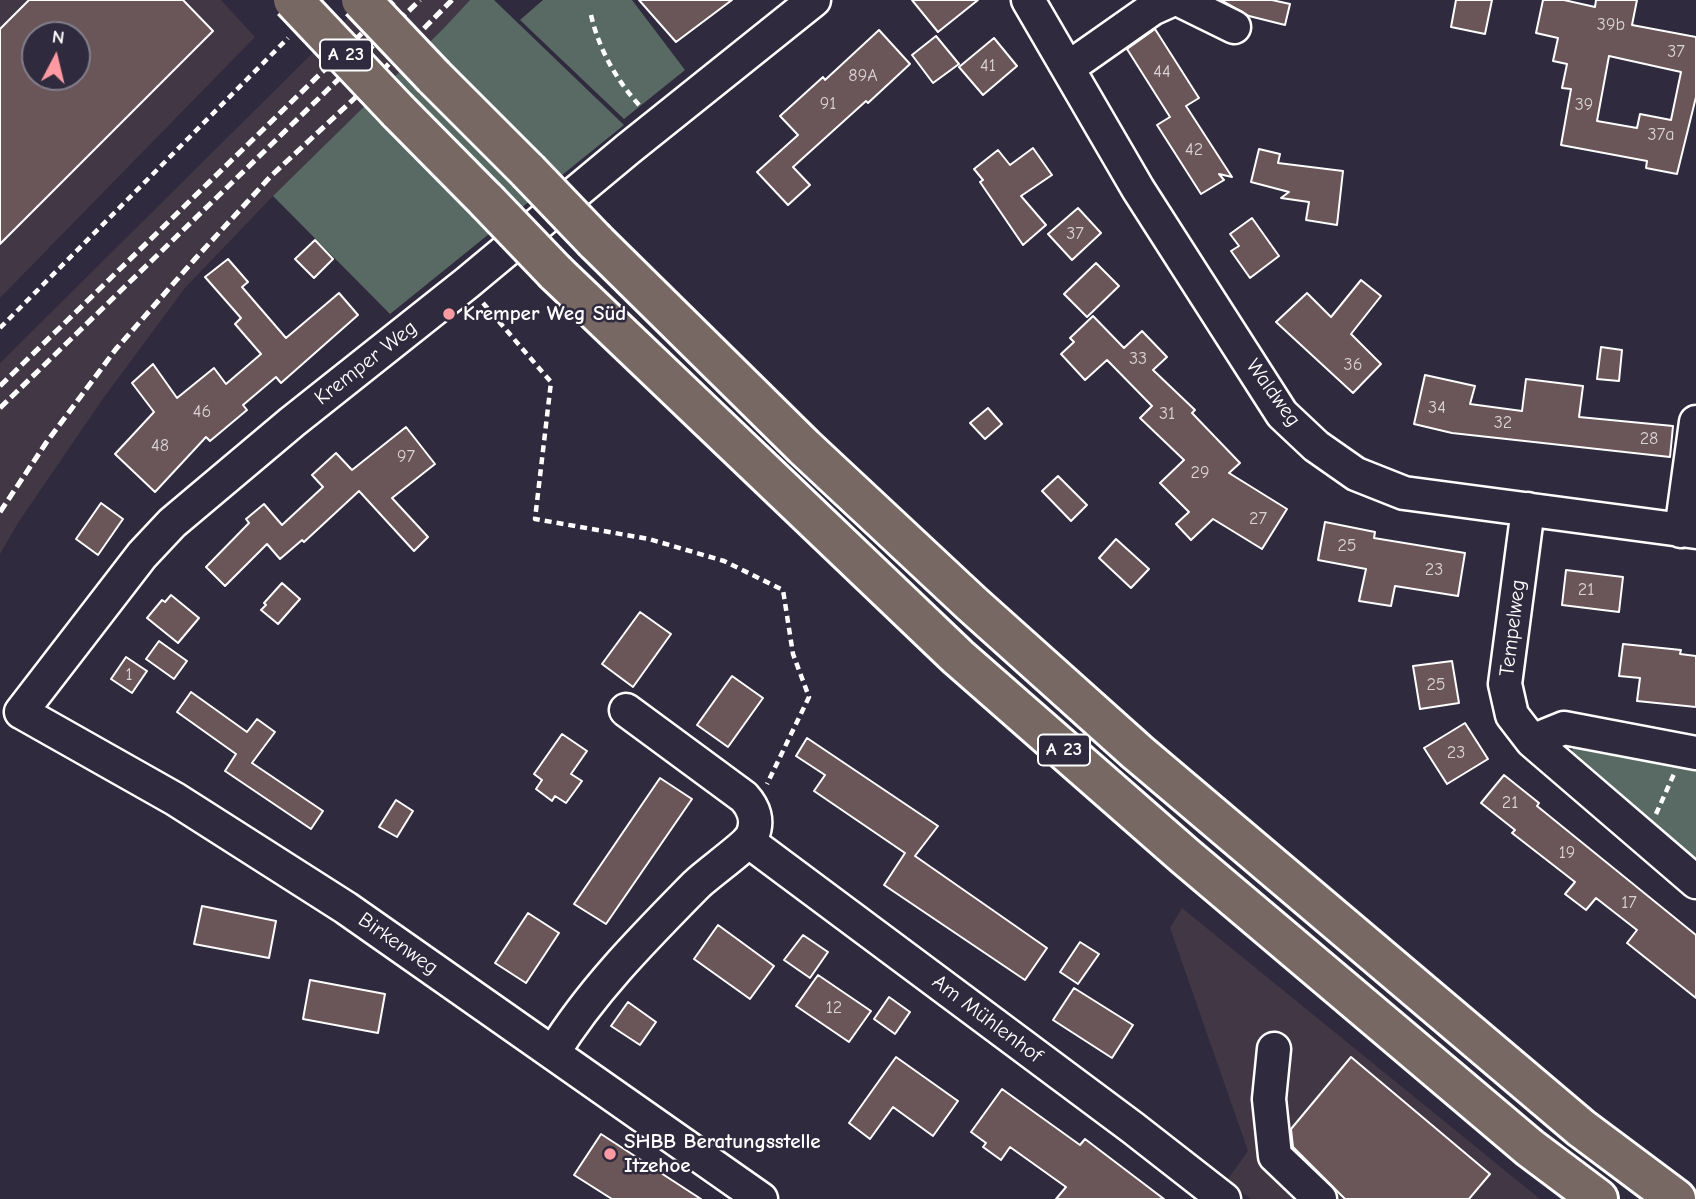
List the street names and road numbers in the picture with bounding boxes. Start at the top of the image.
road number: A 23 [320,40,372,70]
street label: Kremper Weg [310,315,422,411]
street label: Waldweg [1240,354,1306,432]
street label: Tempelweg [1495,578,1531,678]
road number: A 23 [1038,734,1090,765]
street label: Birkenweg [353,907,443,981]
street label: Am Mühlenhof [927,970,1047,1068]

